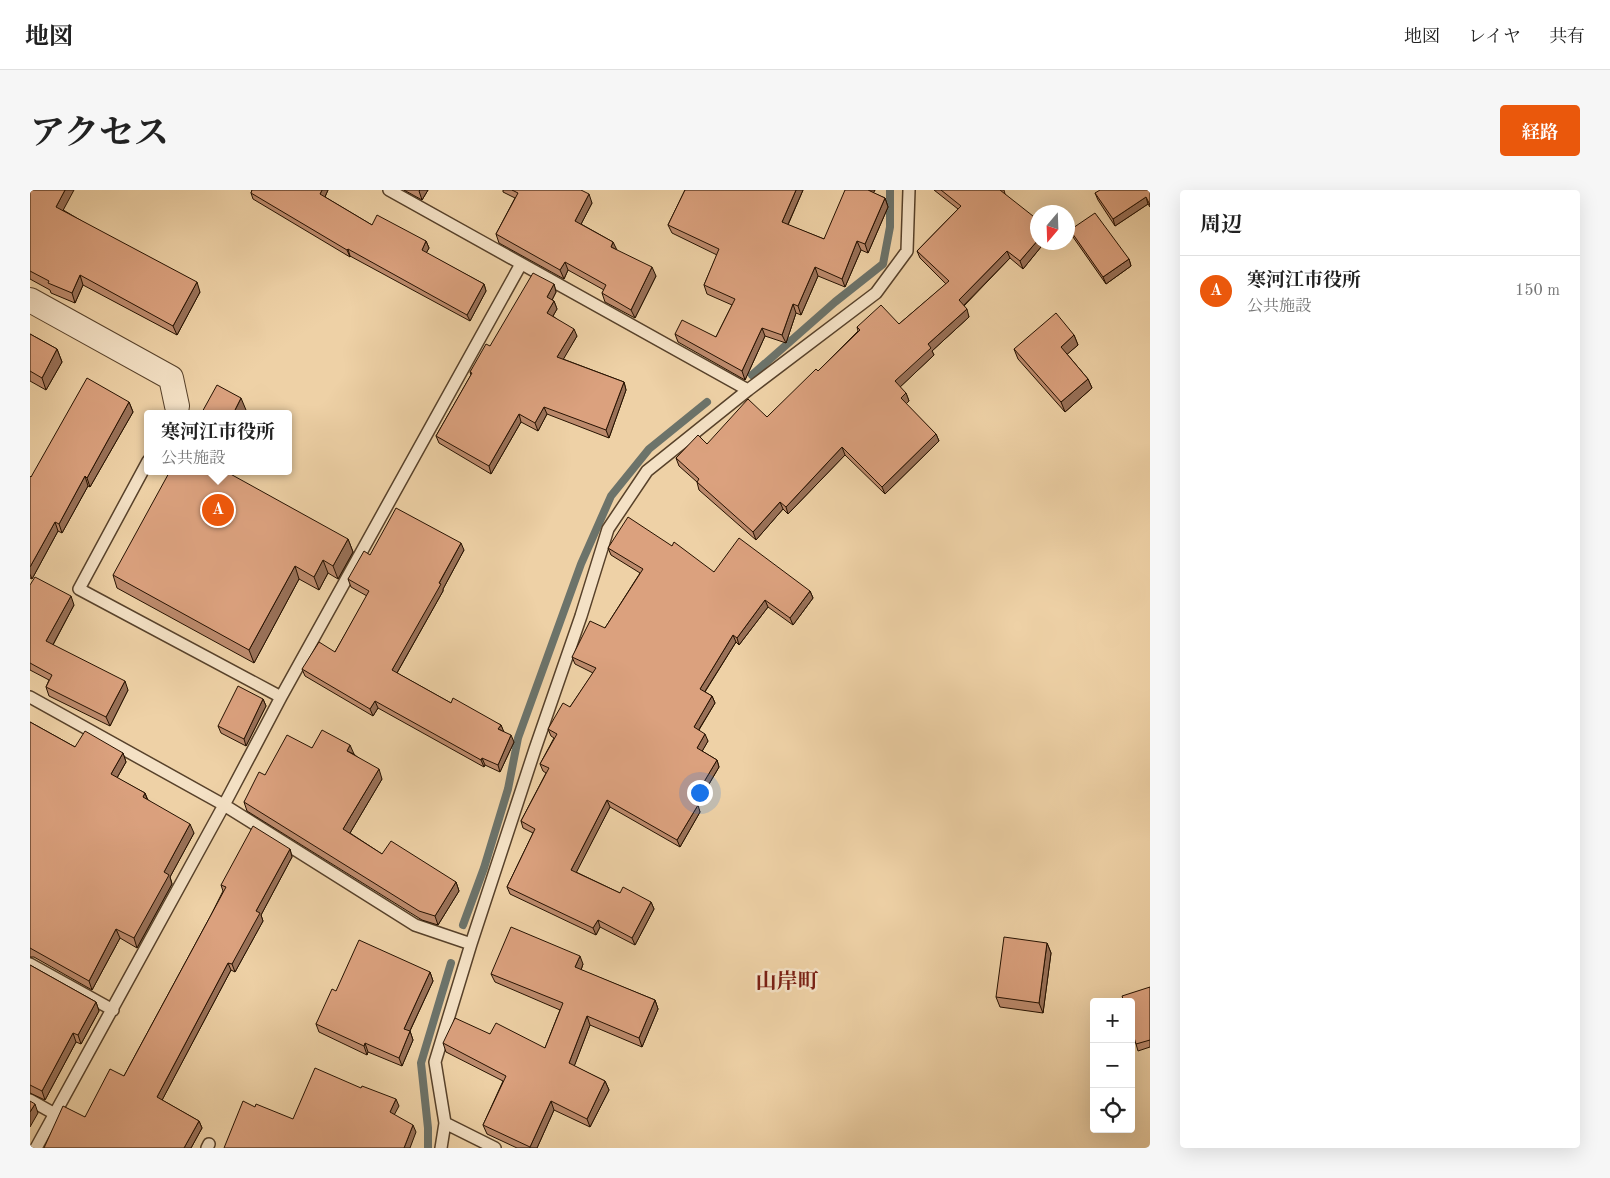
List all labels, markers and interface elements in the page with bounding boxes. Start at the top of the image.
text: 地図 [25,26,73,50]
text: 地図 [1404,28,1440,46]
text: レイヤ [1468,28,1521,46]
text: 共有 [1549,28,1585,46]
button: 経路 [1500,105,1580,156]
text: アクセス [30,117,169,152]
north arrow [1030,205,1075,250]
text: 周辺 [1200,215,1242,236]
text: 寒河江市役所 [1247,272,1361,291]
text: A [1210,283,1222,299]
text: 150 m [1515,283,1560,299]
text: 公共施設 [1247,299,1311,315]
popup [144,410,292,475]
text: 寒河江市役所 [161,424,275,443]
text: 公共施設 [161,451,225,467]
pin: A [202,491,234,529]
your location [687,780,713,806]
district label: 山岸町 [756,970,819,993]
map controls [1090,998,1135,1133]
button: + [1090,998,1135,1043]
button: − [1090,1043,1135,1088]
button: locate [1090,1088,1135,1133]

